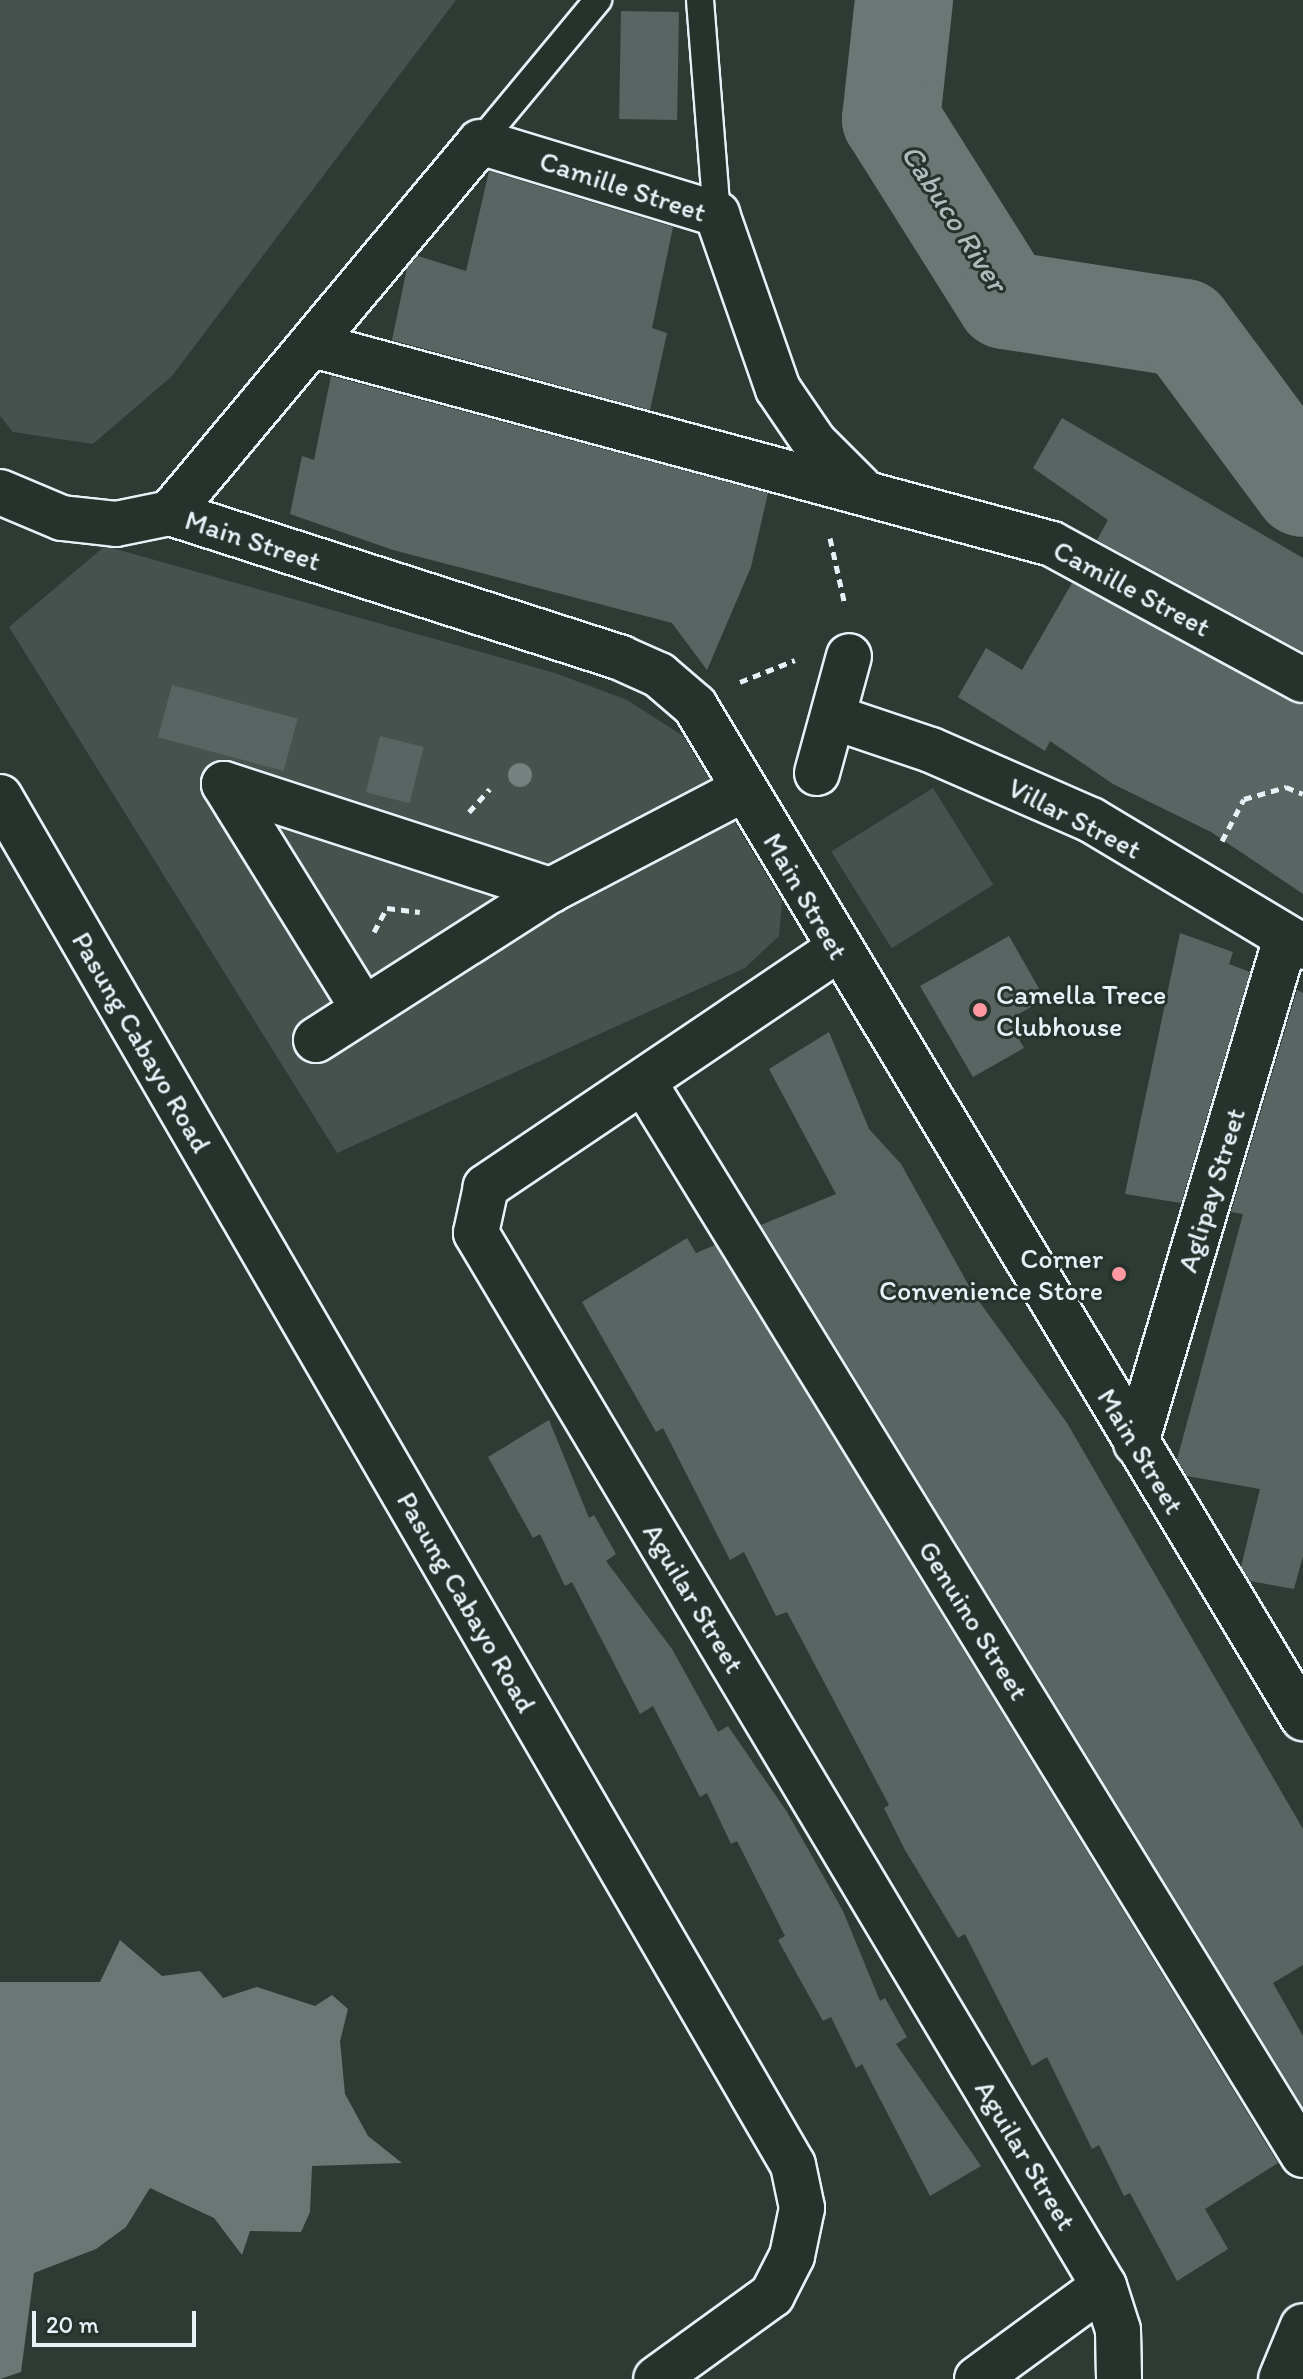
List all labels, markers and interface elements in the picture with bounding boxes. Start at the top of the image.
water label: Cabuco River [893,138,1015,298]
street label: Camille Street [536,143,710,229]
street label: Main Street [181,502,325,578]
street label: Camille Street [1048,533,1216,643]
street label: Villar Street [1003,770,1147,866]
street label: Main Street [756,827,856,965]
street label: Pasung Cabayo Road [65,926,219,1158]
place label: Camella Trece Clubhouse [996,977,1166,1043]
marker: Camella Trece Clubhouse [971,1001,989,1019]
street label: Aglipay Street [1170,1104,1252,1276]
place label: Corner Convenience Store [880,1241,1103,1307]
marker: Corner Convenience Store [1110,1265,1128,1283]
street label: Main Street [1091,1382,1191,1520]
street label: Pasung Cabayo Road [390,1486,544,1718]
street label: Aguilar Street [636,1517,752,1679]
street label: Genuino Street [912,1535,1036,1705]
street label: Aguilar Street [968,2074,1084,2236]
scale bar [36,2295,200,2345]
text: 20 m [46,2310,99,2339]

